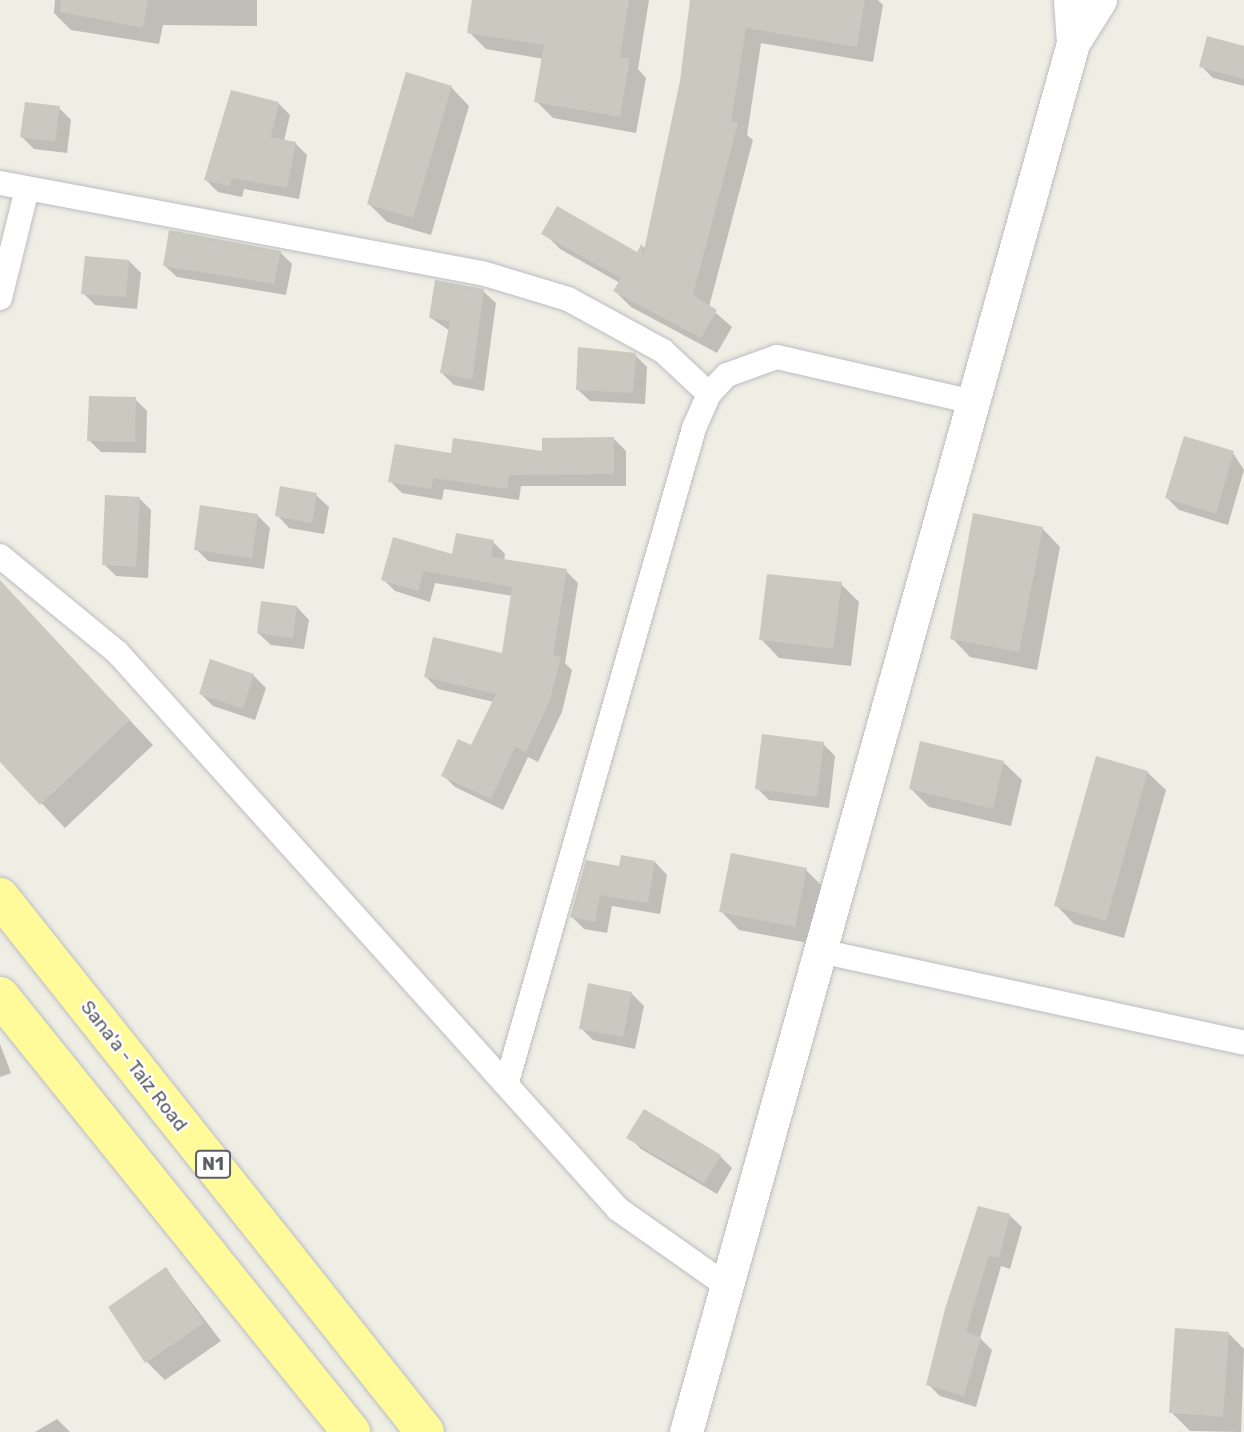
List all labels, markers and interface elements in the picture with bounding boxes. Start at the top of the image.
street label: Sana'a - Taiz Road [76,996,192,1136]
road number: N1 [194,1149,232,1178]

